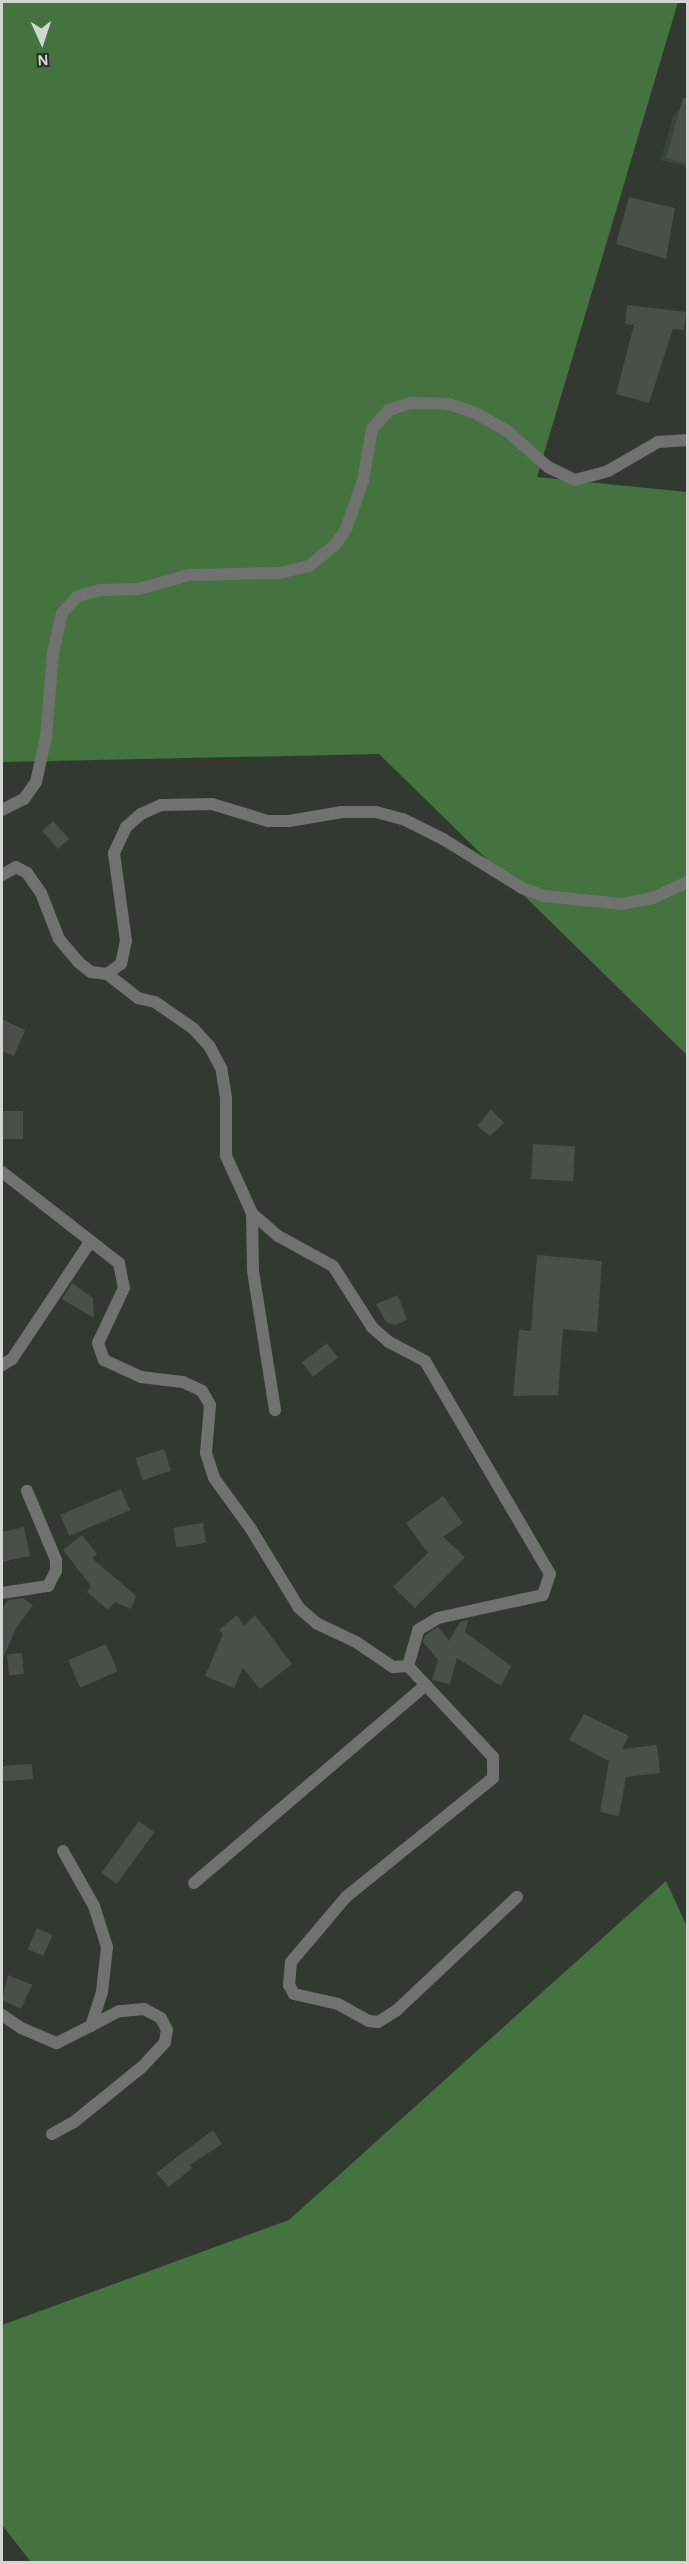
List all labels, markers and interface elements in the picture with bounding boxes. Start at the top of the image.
north arrow [12,12,72,72]
text: N [37,52,49,68]

